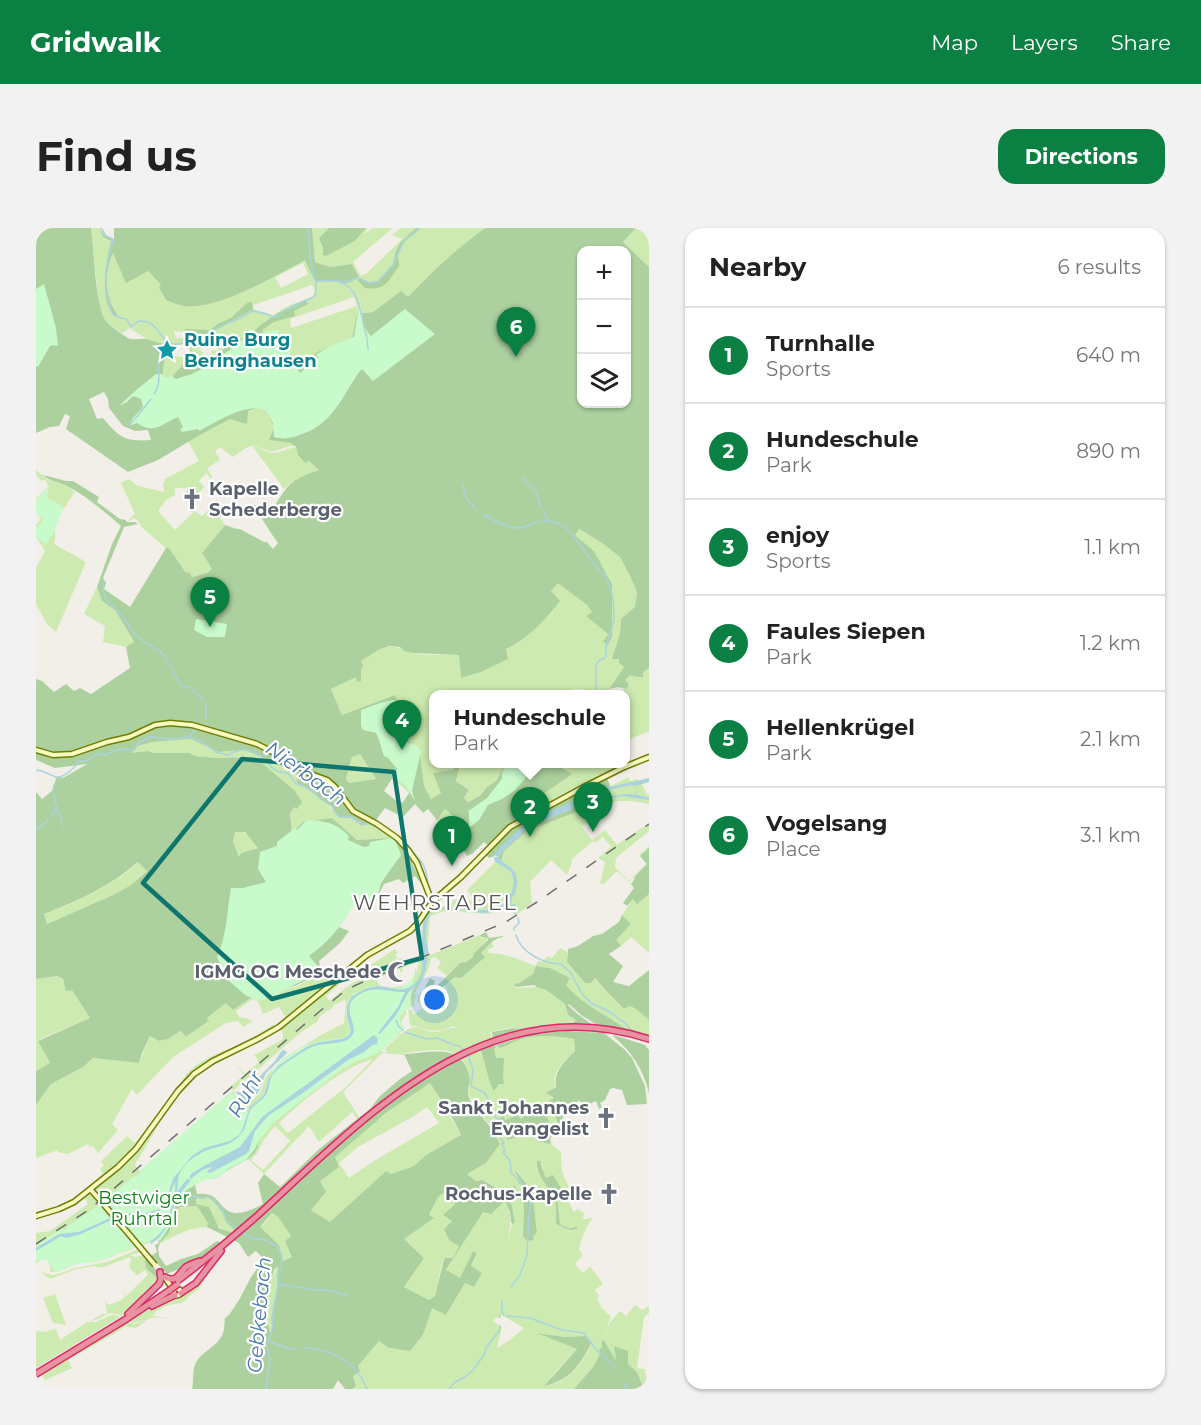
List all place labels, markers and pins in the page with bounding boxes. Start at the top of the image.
pin: 6 [496,308,536,357]
place label: Ruine Burg Beringhausen [184,329,317,372]
place icon: Ruine Burg Beringhausen [155,338,179,362]
place label: Kapelle Schederberge [209,478,342,521]
church icon: Kapelle Schederberge [180,487,204,511]
pin: 5 [190,578,230,627]
pin: 4 [382,700,422,750]
pin: 3 [574,782,612,832]
pin: 2 [510,788,550,837]
pin: 1 [432,816,472,866]
mosque icon: IGMG OG Meschede [386,960,410,984]
place label: IGMG OG Meschede [195,961,381,983]
place label: Sankt Johannes Evangelist [438,1097,589,1140]
church icon: Sankt Johannes Evangelist [594,1106,618,1130]
church icon: Rochus-Kapelle [597,1182,621,1206]
place label: Rochus-Kapelle [445,1183,592,1205]

